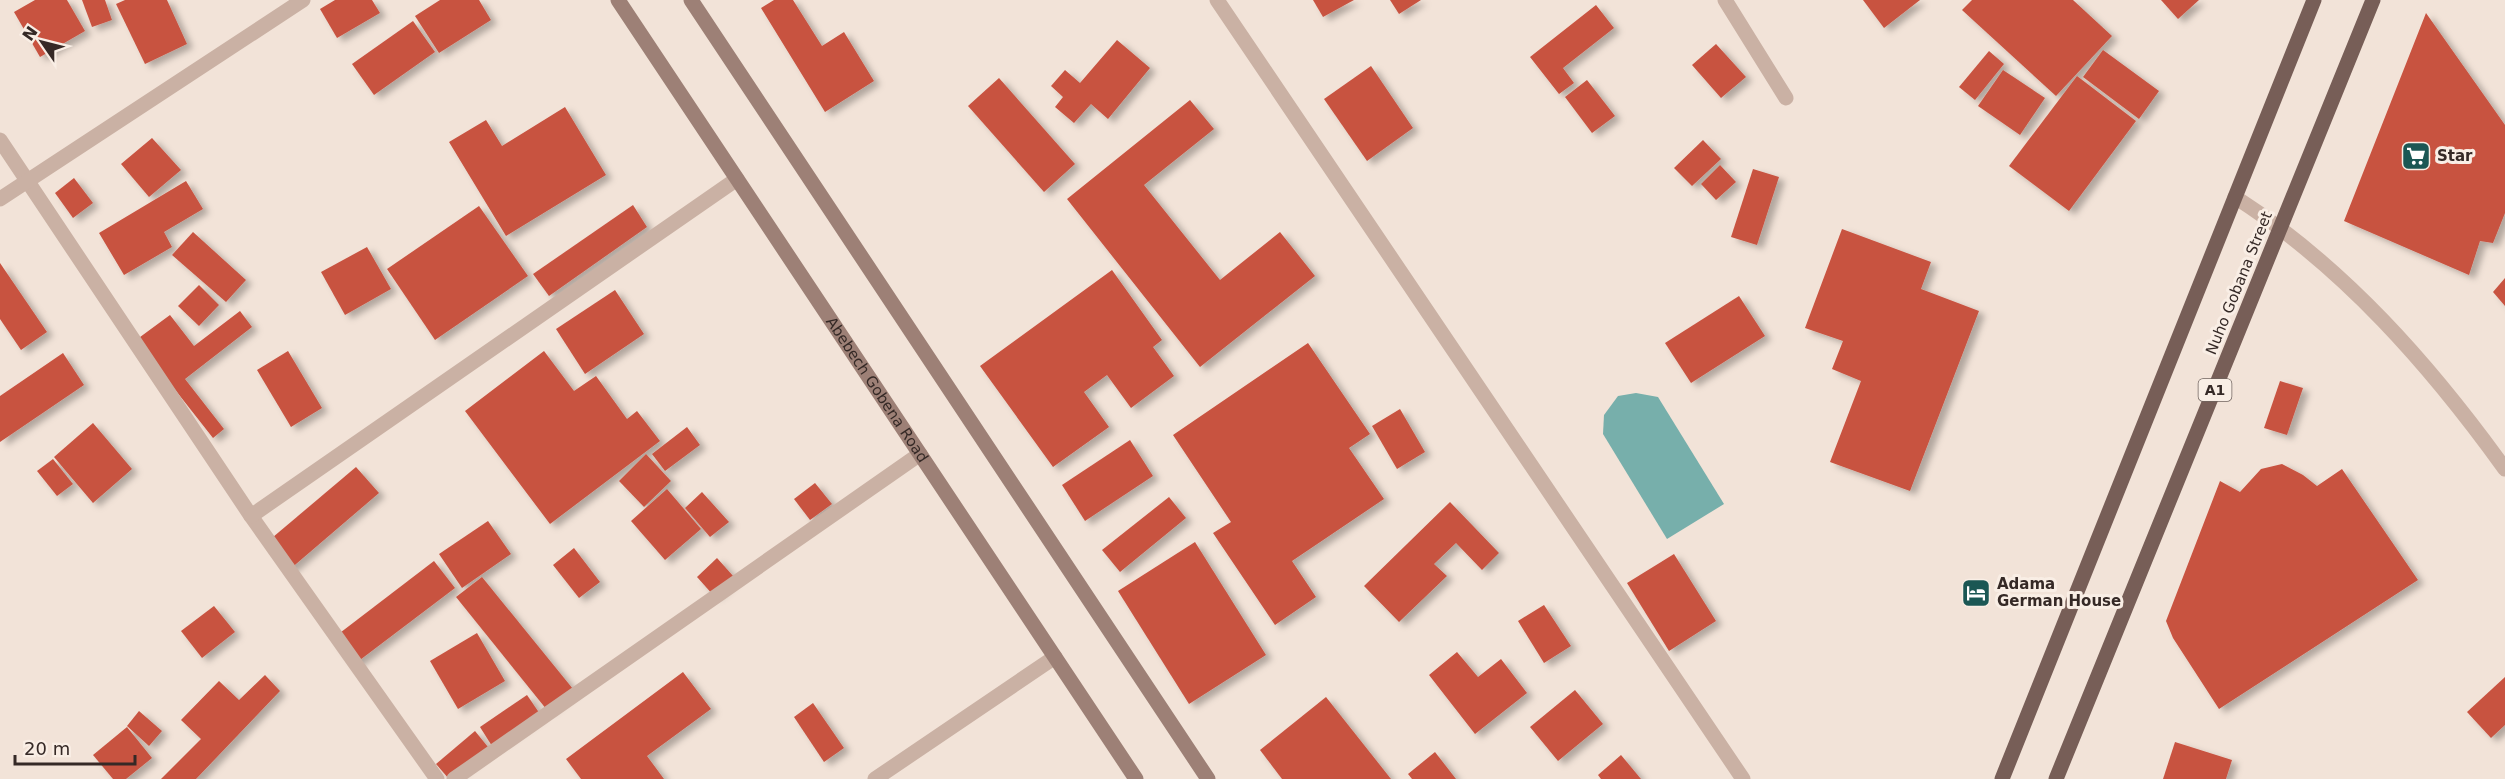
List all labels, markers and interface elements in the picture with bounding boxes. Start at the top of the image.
north arrow [12,12,72,72]
text: N [19,23,42,45]
supermarket icon: Star [2400,140,2432,172]
place label: Star [2437,147,2473,165]
street label: Nuho Gobana Street [2202,209,2276,357]
street label: Abebech Gobena Road [822,313,932,466]
road number: A1 [2198,379,2232,401]
place label: Adama German House [1997,575,2121,610]
hotel icon: Adama German House [1960,577,1992,609]
scale bar [15,728,135,766]
text: 20 m [24,738,70,759]

